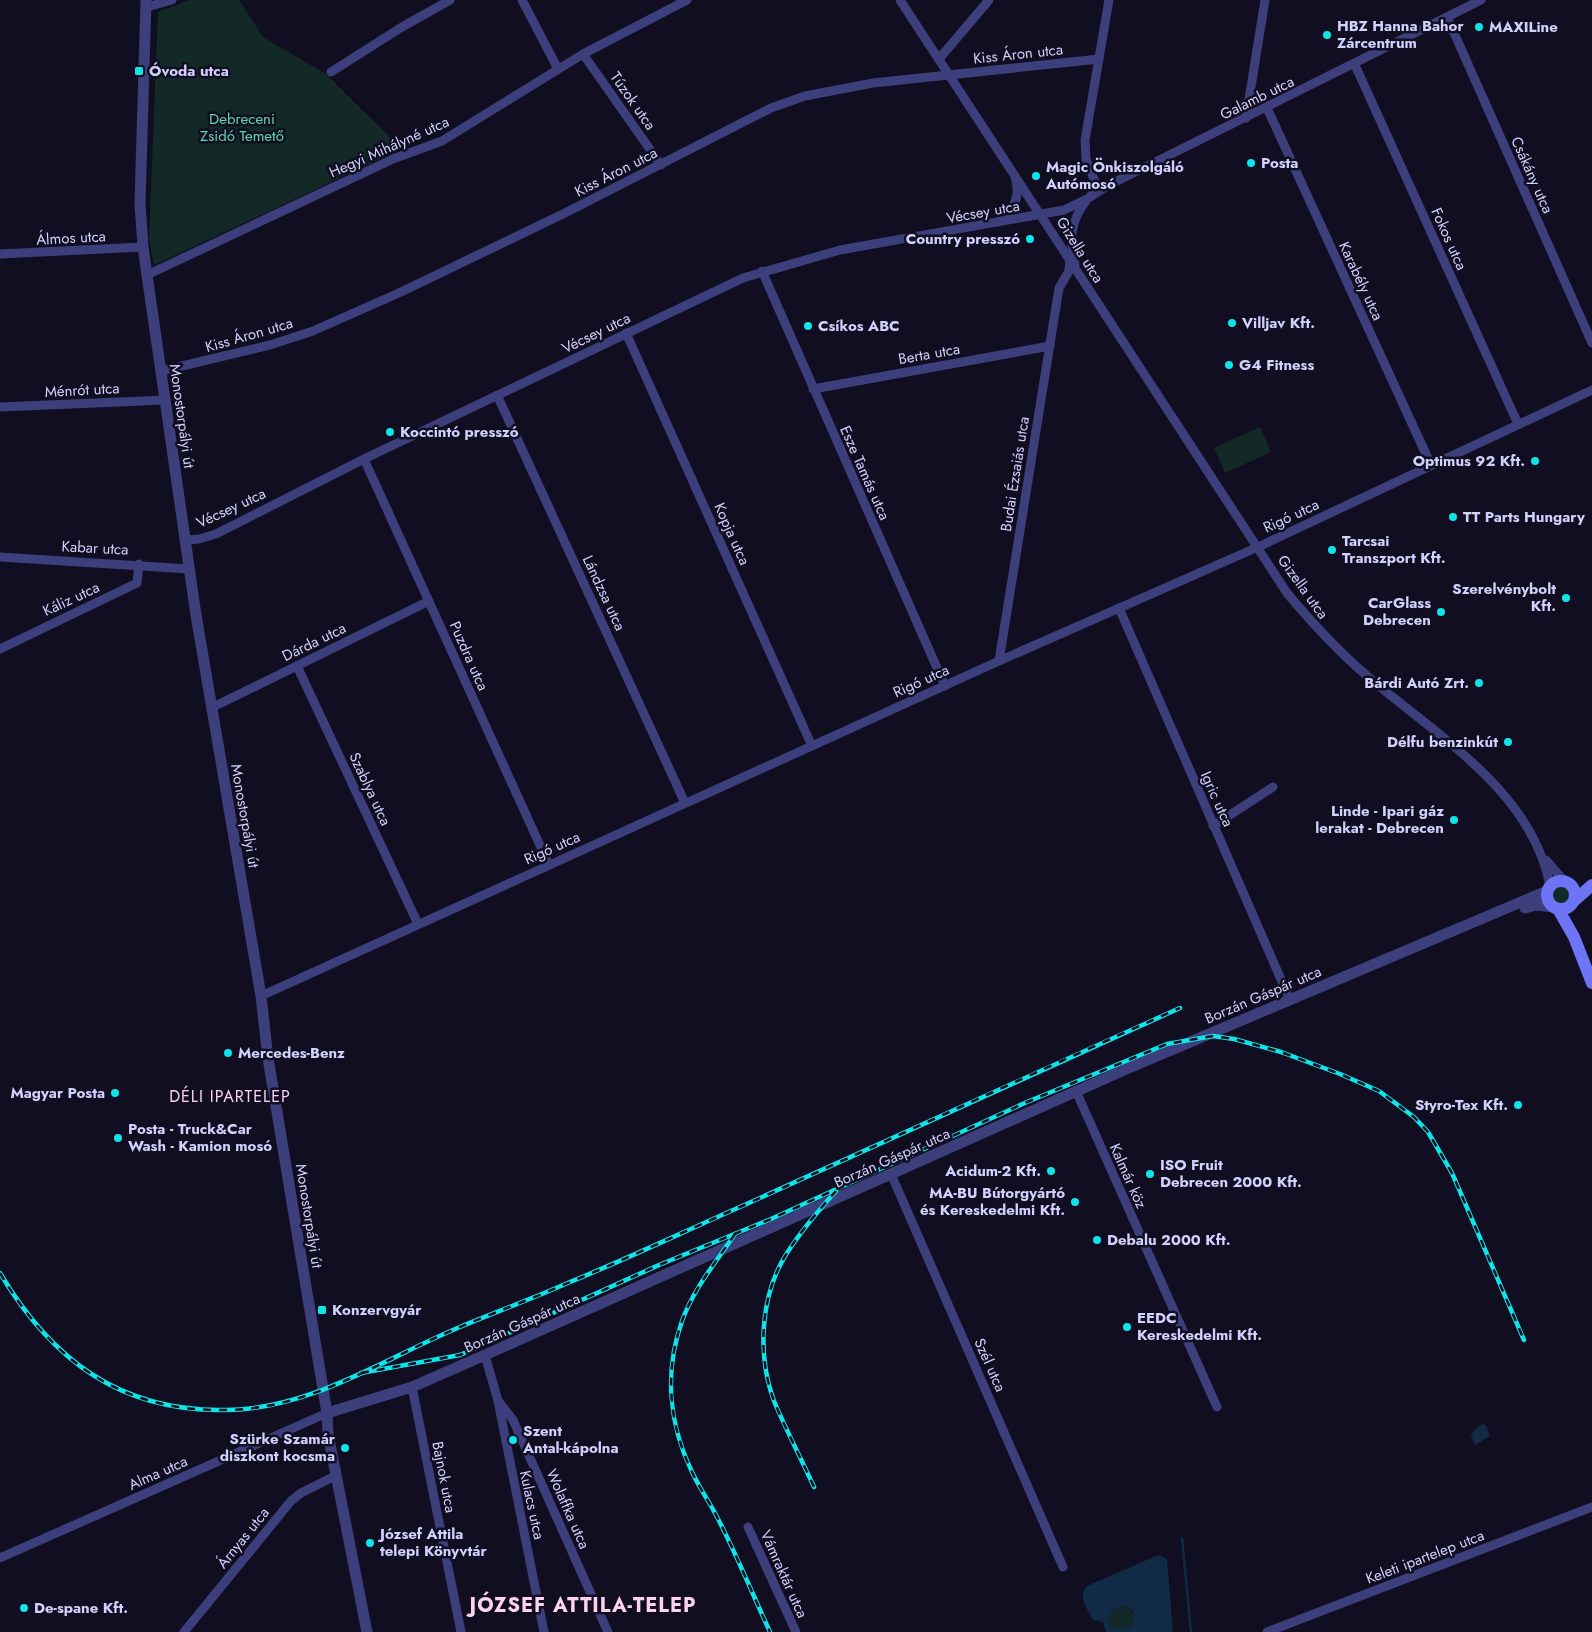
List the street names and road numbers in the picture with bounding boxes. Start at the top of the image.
street label: Kiss Áron utca [972,38,1064,70]
street label: Túzok utca [605,67,661,135]
street label: Galamb utca [1216,71,1298,125]
street label: Hegyi Mihályné utca [326,111,452,183]
street label: Csákány utca [1505,133,1559,217]
street label: Kiss Áron utca [571,142,661,202]
street label: Vécsey utca [945,195,1021,229]
street label: Fokos utca [1425,204,1473,274]
street label: Gizella utca [1051,213,1109,287]
street label: Álmos utca [36,225,106,251]
street label: Karabély utca [1333,238,1389,324]
street label: Vécsey utca [558,307,634,359]
street label: Kiss Áron utca [203,312,295,358]
street label: Berta utca [896,338,962,370]
street label: Monostorpályi út [164,362,200,470]
street label: Ménrót utca [44,377,120,403]
street label: Budai Ézsaiás utca [995,415,1035,533]
street label: Esze Tamás utca [834,422,896,524]
street label: Vécsey utca [193,482,269,534]
street label: Rigó utca [1259,493,1323,539]
street label: Kopja utca [709,499,755,569]
street label: Kabar utca [61,535,129,561]
street label: Gizella utca [1272,550,1334,624]
street label: Lándzsa utca [577,552,631,634]
street label: Káliz utca [39,576,103,622]
street label: Dárda utca [278,617,350,667]
street label: Puzdra utca [444,618,494,694]
street label: Rigó utca [889,659,953,703]
street label: Szablya utca [343,749,397,829]
street label: Monostorpályi út [225,762,265,870]
street label: Igric utca [1195,768,1239,830]
street label: Rigó utca [520,826,584,870]
street label: Borzán Gáspár utca [1201,960,1325,1030]
street label: Borzán Gáspár utca [830,1123,954,1193]
street label: Kalmár köz [1104,1140,1152,1212]
street label: Monostorpályi út [290,1162,328,1270]
street label: Borzán Gáspár utca [460,1288,584,1358]
street label: Szél utca [968,1335,1012,1395]
street label: Bajnok utca [426,1439,462,1515]
street label: Alma utca [125,1450,191,1496]
street label: Wolaffka utca [541,1466,595,1552]
street label: Kulacs utca [514,1468,550,1542]
street label: Árnyas utca [211,1503,275,1573]
street label: Keleti ipartelep utca [1363,1524,1487,1590]
street label: Vámraktár utca [755,1526,813,1622]

